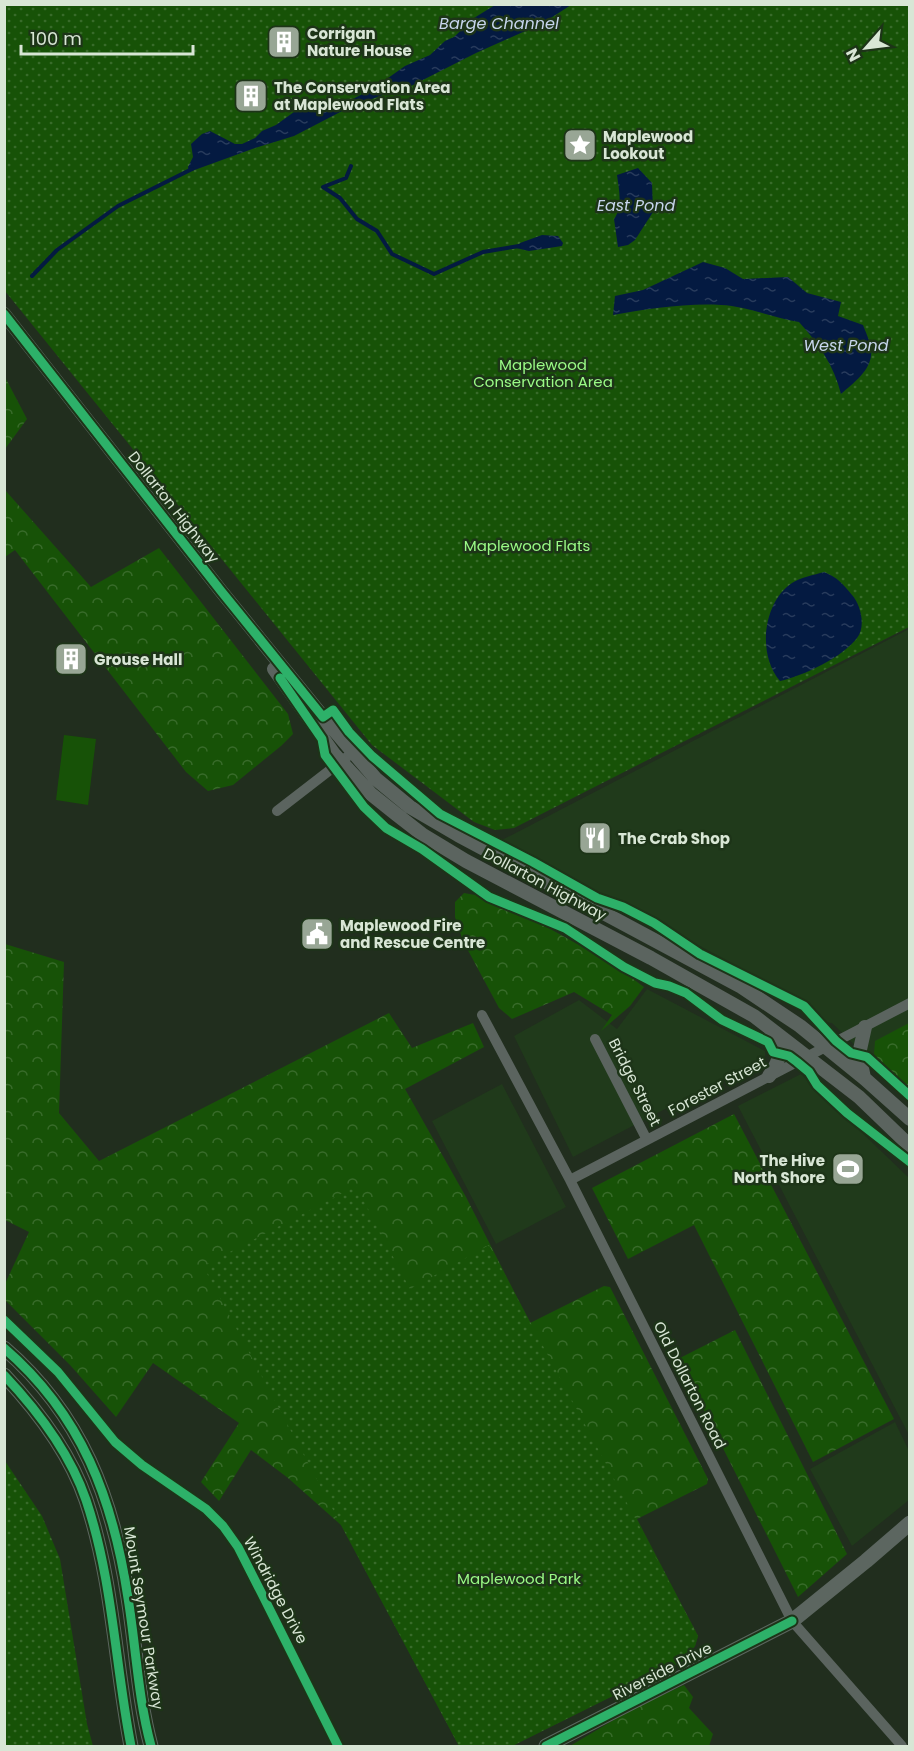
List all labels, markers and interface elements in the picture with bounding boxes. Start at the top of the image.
water label: Barge Channel [439,12,559,35]
scale bar [21,18,194,56]
north arrow [836,18,896,78]
place label: Corrigan Nature House [307,23,412,61]
building icon: Corrigan Nature House [266,24,302,60]
text: 100 m [30,26,82,51]
text: N [840,44,866,66]
place label: The Conservation Area at Maplewood Flats [274,77,450,115]
building icon: The Conservation Area at Maplewood Flats [233,78,269,114]
place label: Maplewood Lookout [603,126,693,164]
place icon: Maplewood Lookout [562,127,598,163]
water label: East Pond [597,194,675,217]
water label: West Pond [803,334,889,357]
park label: Maplewood Conservation Area [473,354,613,392]
street label: Dollarton Highway [124,447,225,568]
park label: Maplewood Flats [464,535,590,556]
building icon: Grouse Hall [53,641,89,677]
place label: Grouse Hall [94,649,182,670]
restaurant icon: The Crab Shop [577,820,613,856]
place label: The Crab Shop [618,828,730,849]
street label: Dollarton Highway [480,843,611,926]
place label: Maplewood Fire and Rescue Centre [340,915,485,953]
public building icon: Maplewood Fire and Rescue Centre [299,916,335,952]
street label: Bridge Street [604,1034,666,1130]
street label: Forester Street [664,1051,770,1121]
place label: The Hive North Shore [734,1150,825,1188]
sports icon: The Hive North Shore [830,1151,866,1187]
street label: Old Dollarton Road [649,1318,731,1452]
street label: Mount Seymour Parkway [119,1525,169,1712]
street label: Windridge Drive [239,1533,313,1647]
park label: Maplewood Park [457,1568,581,1589]
street label: Riverside Drive [609,1637,715,1705]

